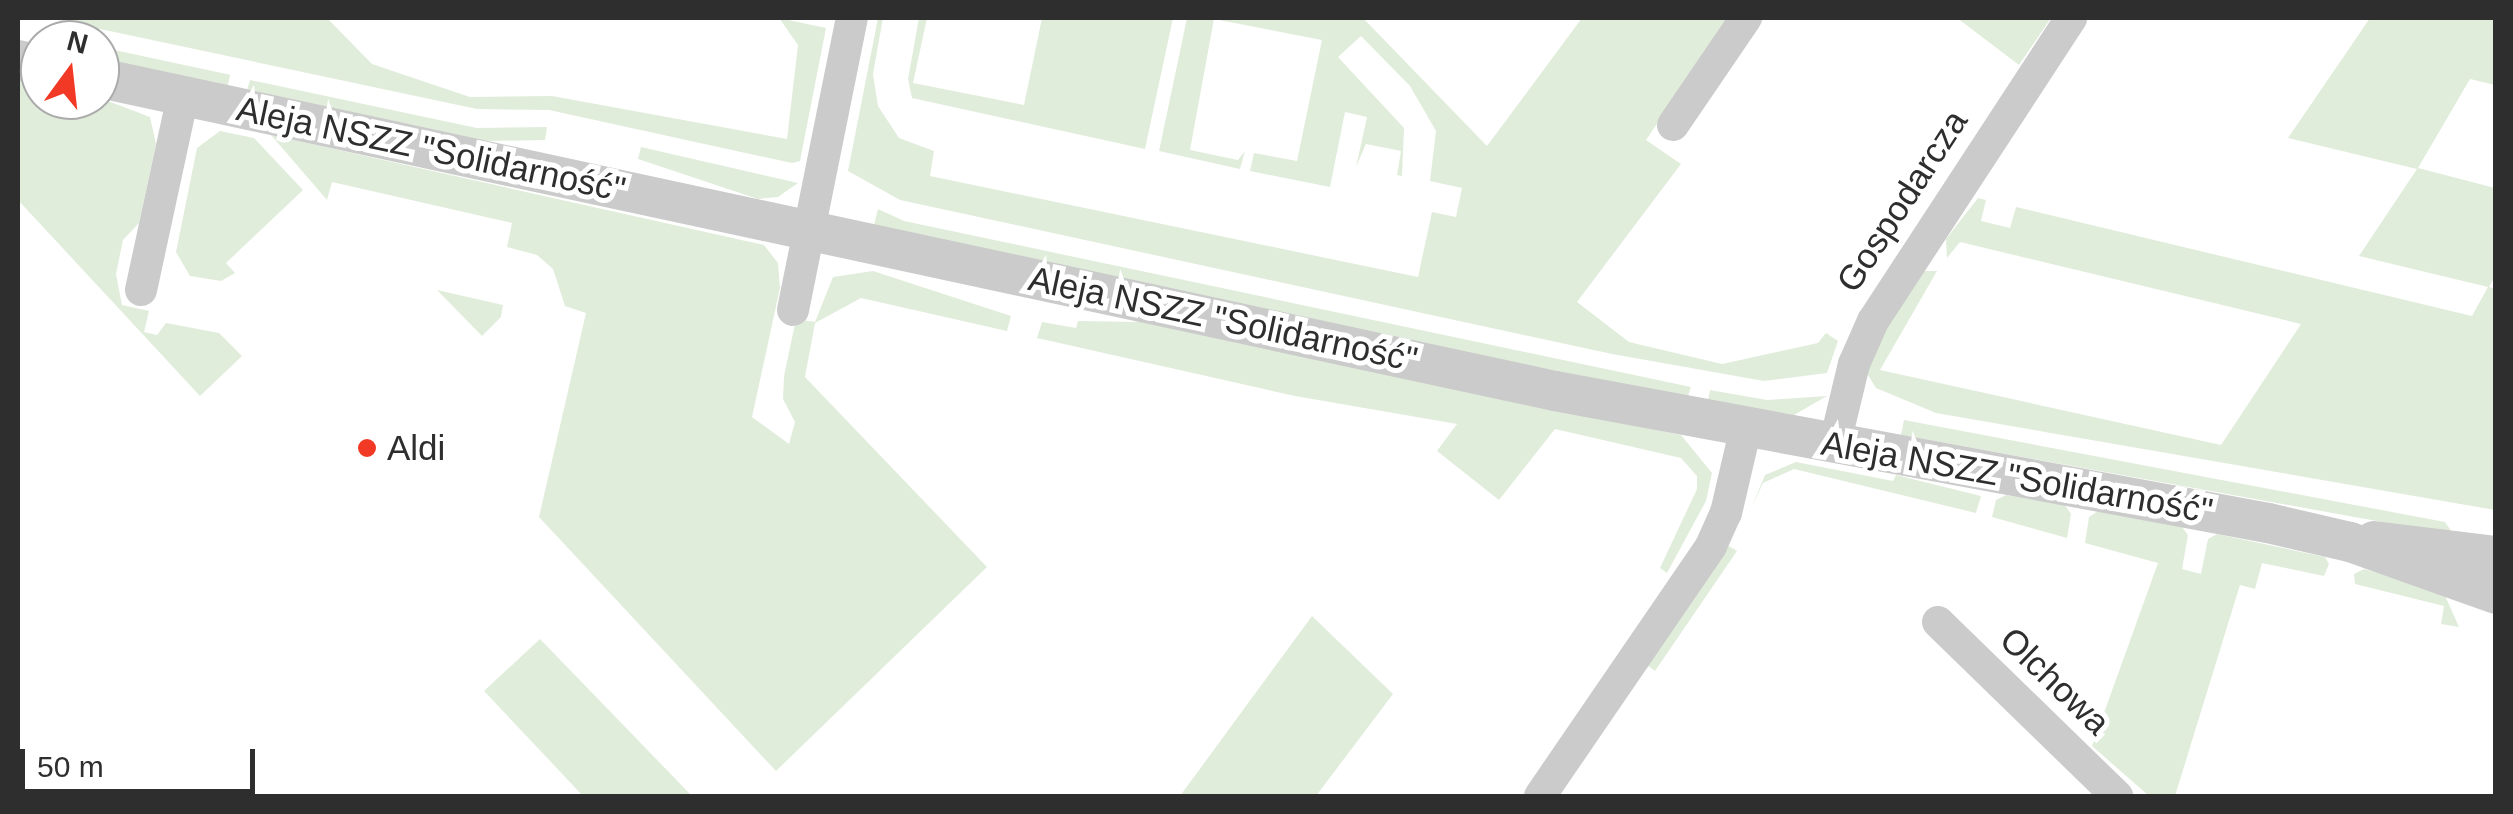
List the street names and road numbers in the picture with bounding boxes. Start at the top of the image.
street label: Aleja NSZZ "Solidarność" [233,87,629,211]
street label: Gospodarcza [1828,102,1976,300]
street label: Aleja NSZZ "Solidarność" [1025,257,1421,381]
street label: Aleja NSZZ "Solidarność" [1818,422,2216,532]
street label: Olchowa [1991,619,2119,743]

